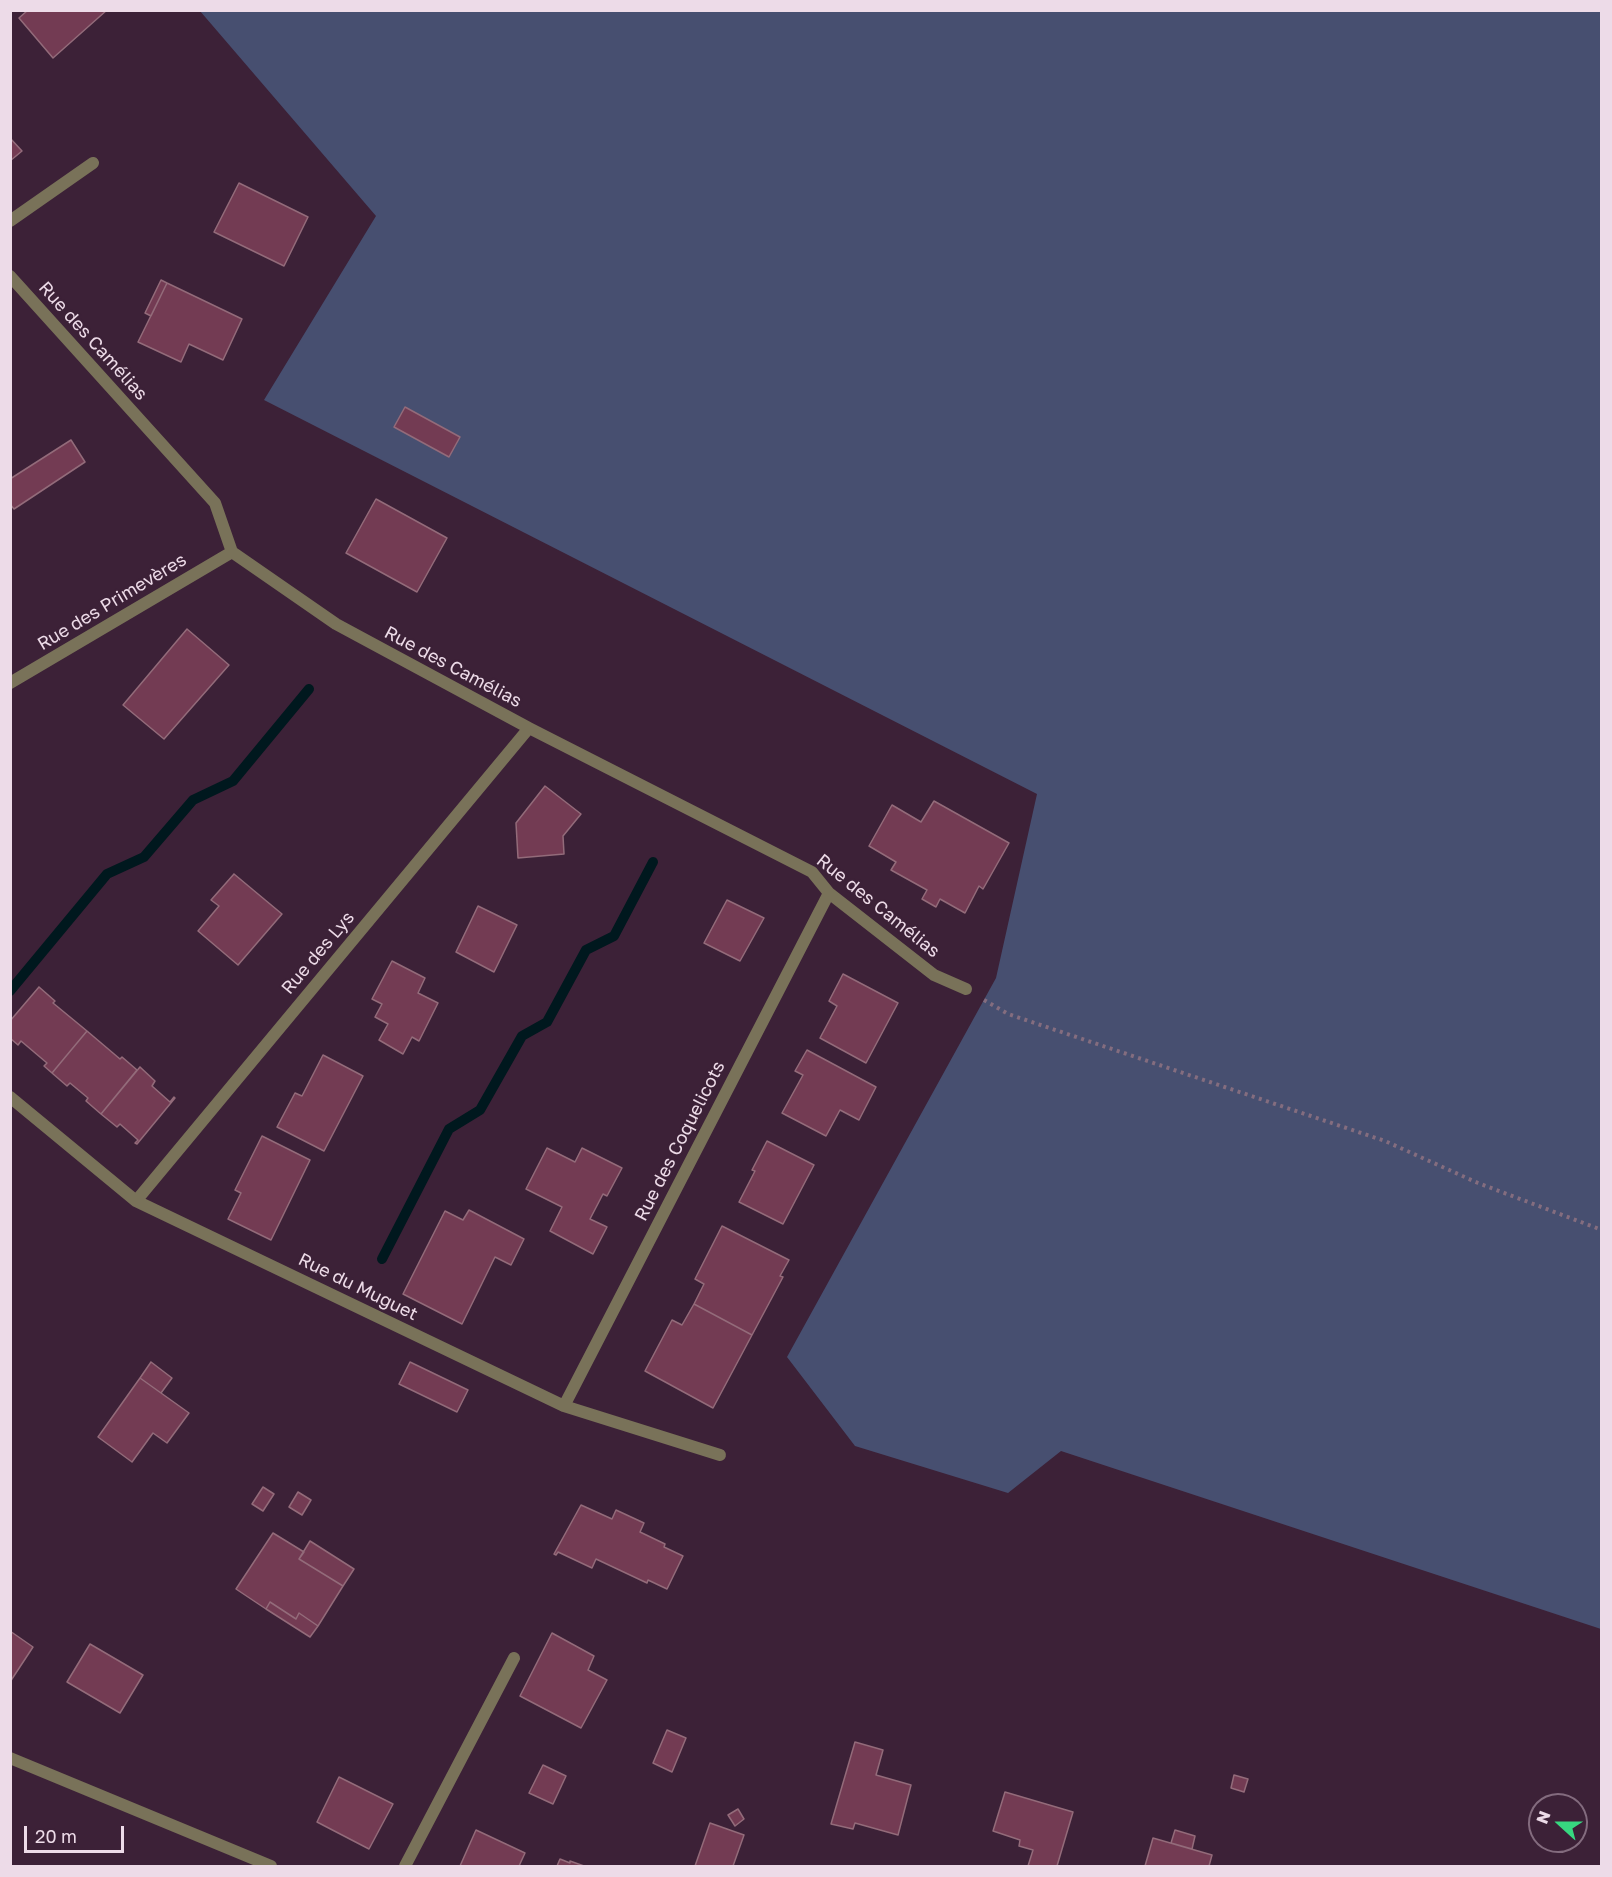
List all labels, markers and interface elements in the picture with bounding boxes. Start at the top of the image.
street label: Rue des Camélias [34,277,152,405]
street label: Rue des Primevères [34,549,190,655]
street label: Rue des Camélias [381,622,525,712]
street label: Rue des Camélias [812,850,944,962]
street label: Rue des Lys [277,907,359,999]
street label: Rue des Coquelicots [630,1057,730,1225]
street label: Rue du Muguet [295,1249,421,1325]
north arrow [1528,1793,1588,1853]
text: N [1532,1808,1555,1827]
scale bar [27,1814,128,1852]
text: 20 m [35,1825,77,1847]

